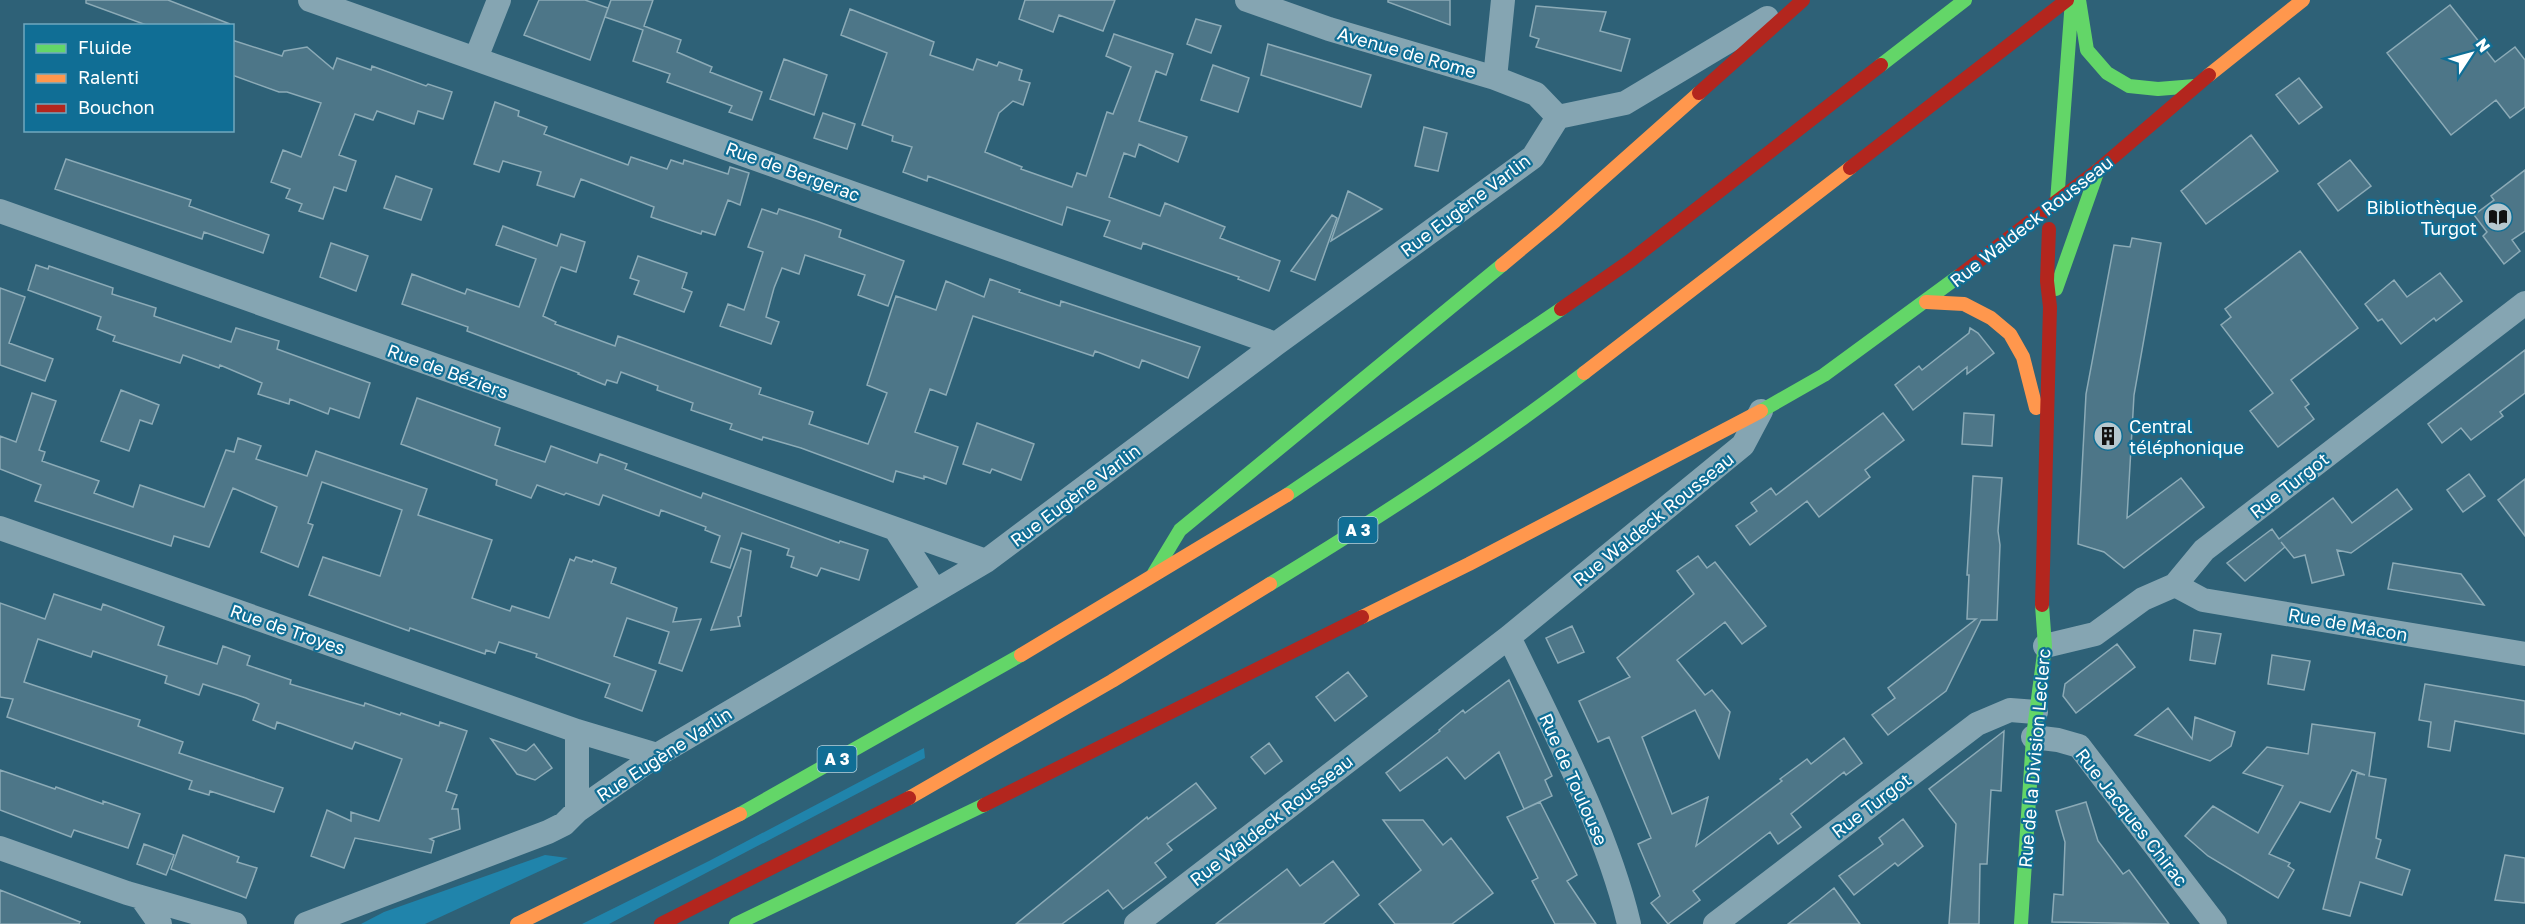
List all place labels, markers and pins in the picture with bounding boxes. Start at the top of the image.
place label: Bibliothèque Turgot [2367,196,2477,239]
library icon: Bibliothèque Turgot [2482,201,2514,233]
place label: Central téléphonique [2129,415,2244,458]
building icon: Central téléphonique [2092,420,2124,452]

